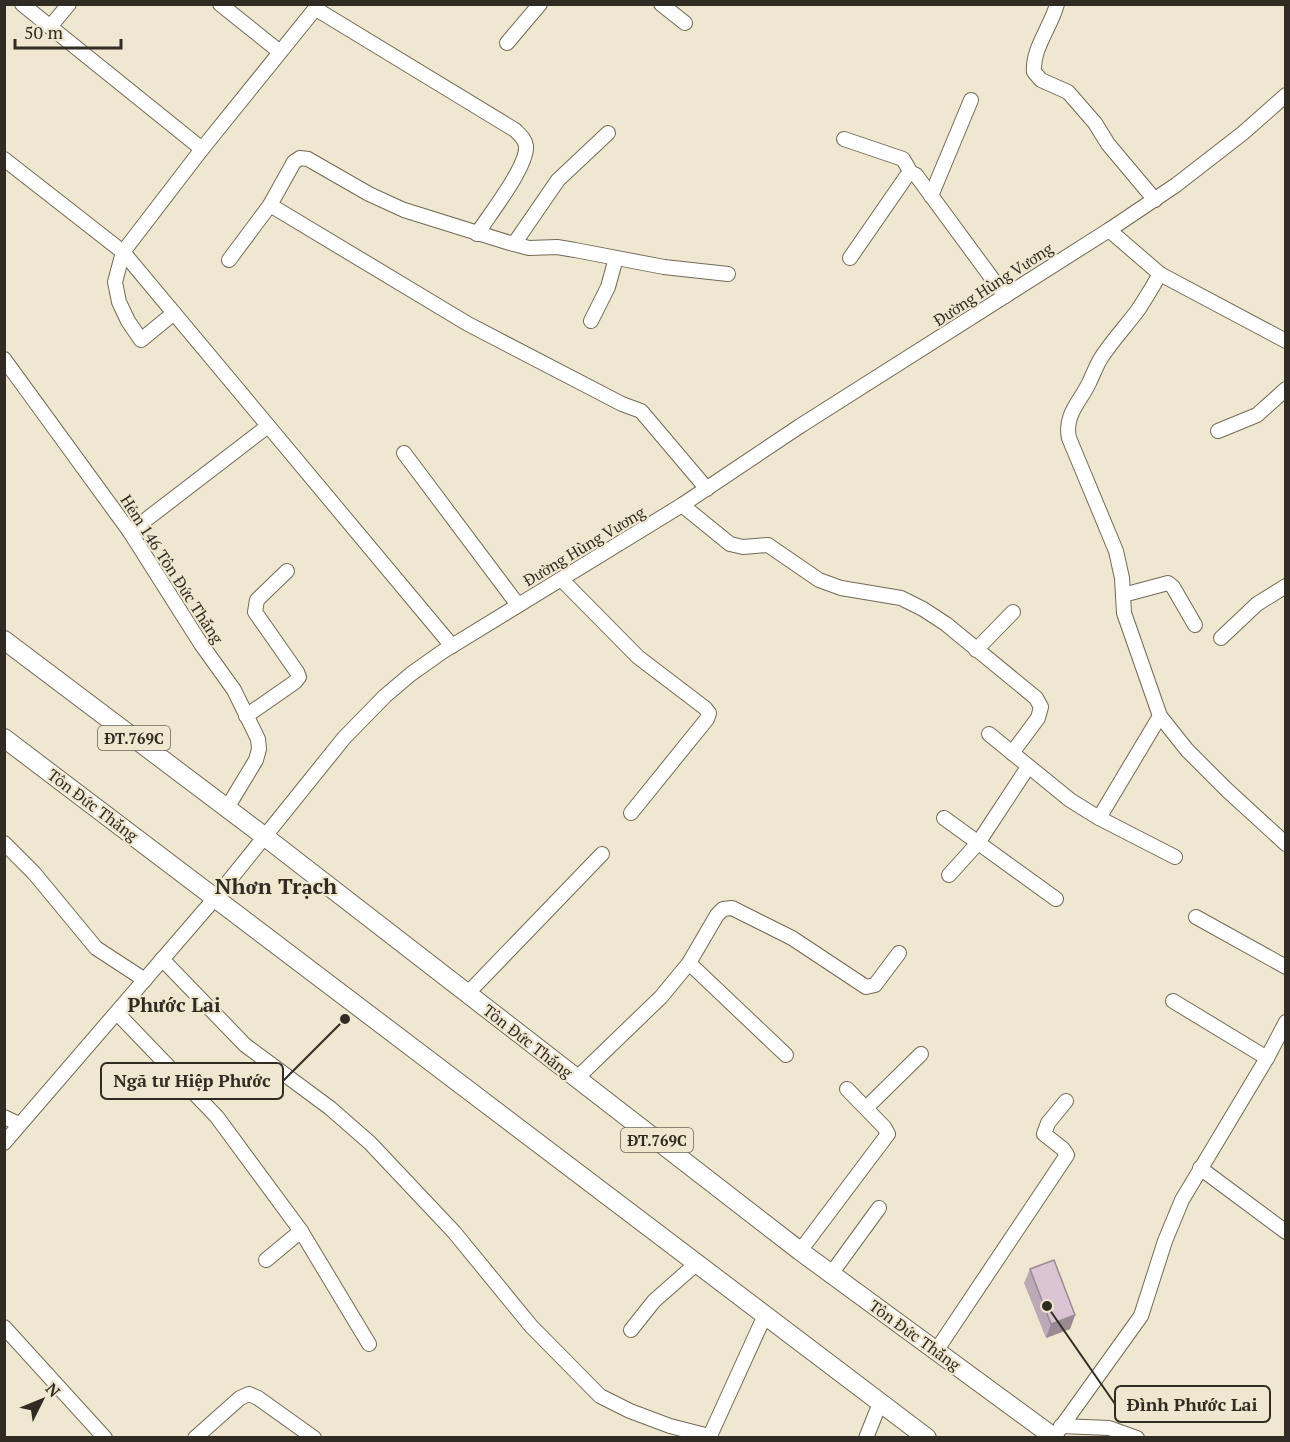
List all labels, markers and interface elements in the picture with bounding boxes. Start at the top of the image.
scale bar [15,12,122,50]
text: 50 m [24,20,64,44]
street label: Đường Hùng Vương [929,237,1058,331]
street label: Hẻm 146 Tôn Đức Thắng [115,490,229,648]
street label: Đường Hùng Vương [519,501,650,591]
road number: ĐT.769C [98,726,170,750]
street label: Tôn Đức Thắng [43,764,143,847]
district label: Nhơn Trạch [215,871,337,900]
district label: Phước Lai [127,991,221,1018]
street label: Tôn Đức Thắng [479,999,578,1083]
callout: Ngã tư Hiệp Phước [101,1063,283,1099]
text: Ngã tư Hiệp Phước [113,1068,271,1092]
road number: ĐT.769C [621,1128,693,1152]
street label: Tôn Đức Thắng [865,1294,966,1376]
north arrow [12,1370,72,1430]
text: N [41,1378,65,1402]
callout: Đình Phước Lai [1115,1386,1270,1422]
text: Đình Phước Lai [1126,1392,1258,1416]

